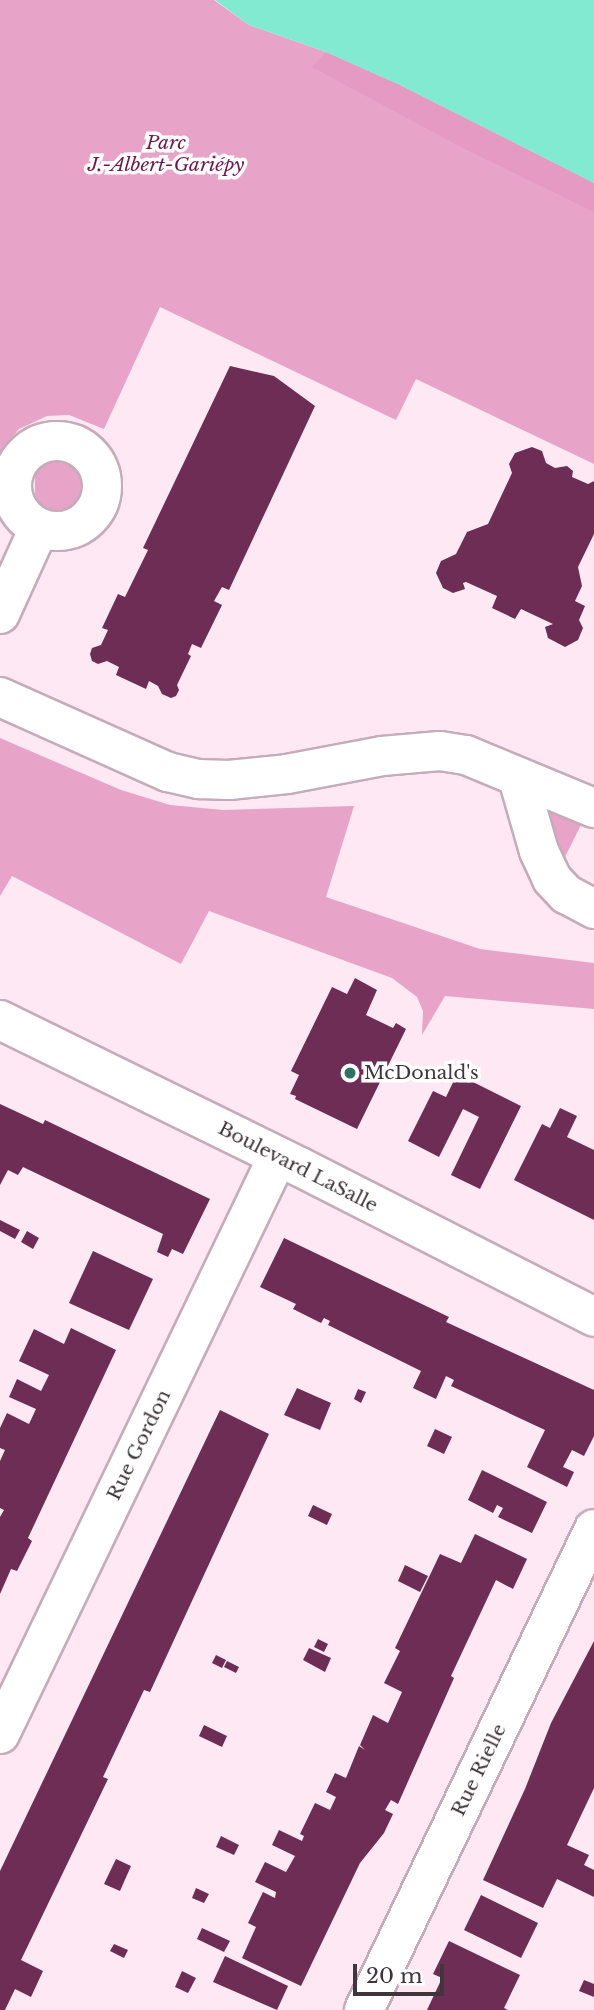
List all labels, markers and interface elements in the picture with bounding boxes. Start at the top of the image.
park label: Parc J.-Albert-Gariépy [88,132,244,176]
place label: McDonald's [364,1062,479,1084]
marker: McDonald's [342,1065,358,1081]
street label: Boulevard LaSalle [214,1117,382,1217]
street label: Rue Gordon [102,1386,176,1504]
street label: Rue Rielle [447,1720,511,1820]
scale bar [356,1951,447,1995]
text: 20 m [366,1963,423,1989]

